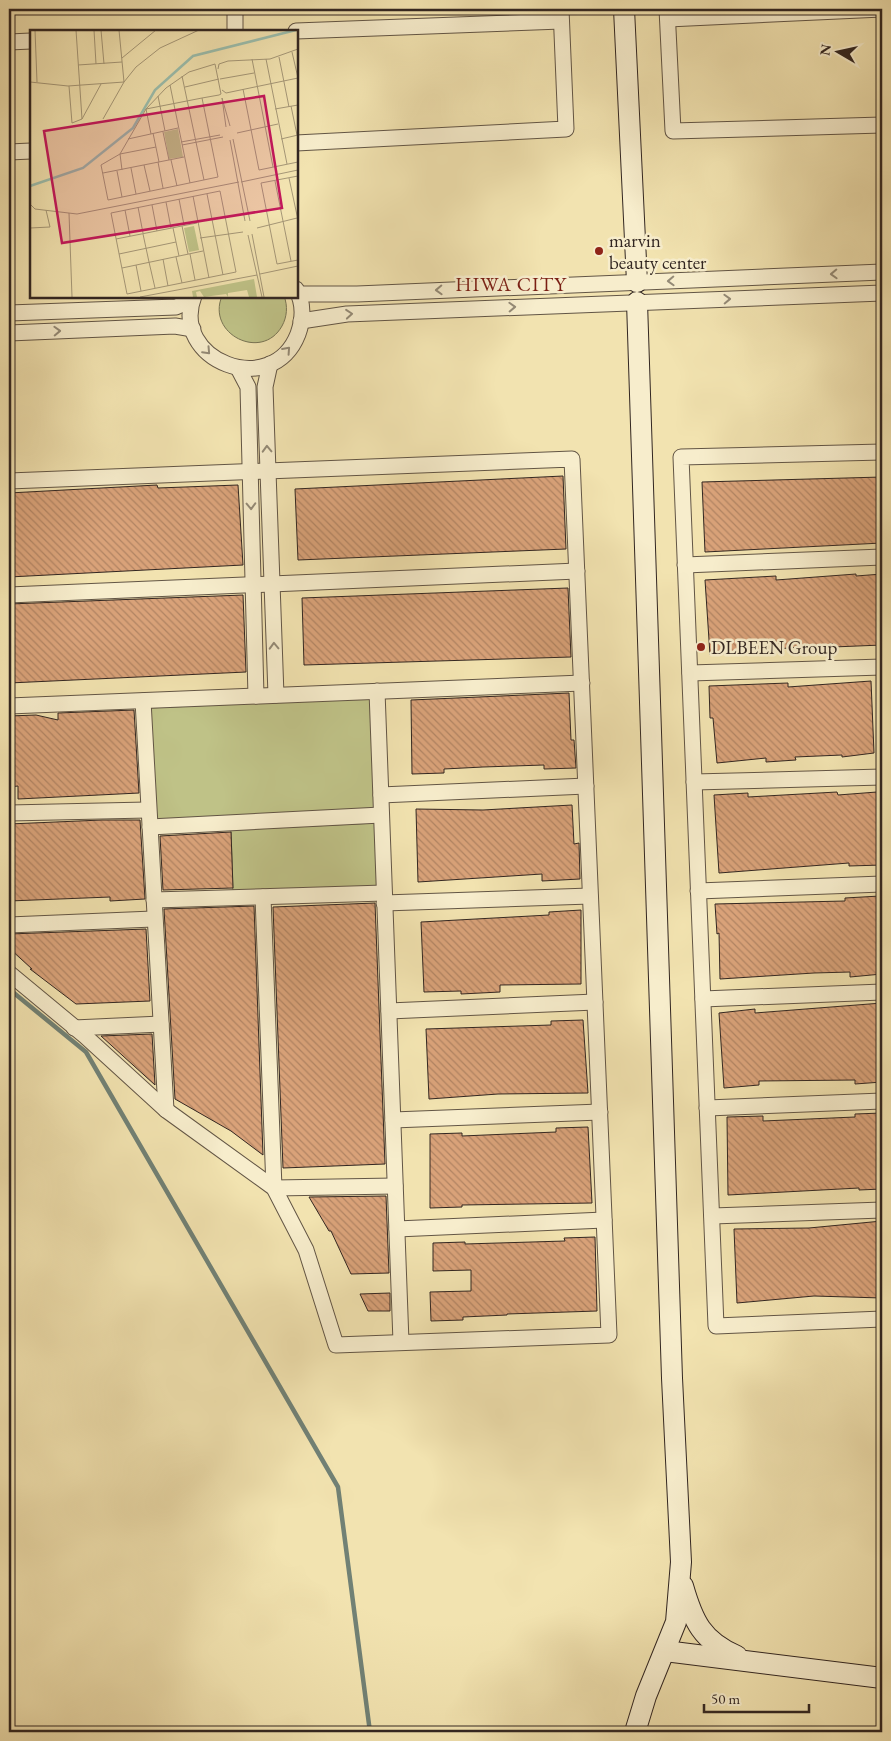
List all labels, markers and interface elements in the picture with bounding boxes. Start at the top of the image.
north arrow [814,28,864,78]
inset map [30,30,298,298]
text: N [815,42,835,57]
place label: marvin beauty center [609,228,707,275]
marker: marvin beauty center [593,245,605,257]
one-way arrow [829,268,837,279]
district label: HIWA CITY [455,271,567,297]
one-way arrow [667,275,675,286]
one-way arrow [435,285,443,296]
one-way arrow [723,293,731,304]
one-way arrow [508,302,516,313]
one-way arrow [346,309,354,320]
one-way arrow [54,326,62,336]
one-way arrow [201,346,210,355]
one-way arrow [281,347,290,356]
one-way arrow [261,445,272,453]
one-way arrow [246,502,256,510]
place label: DLBEEN Group [711,635,837,660]
marker: DLBEEN Group [695,641,707,653]
one-way arrow [269,642,280,650]
scale bar [704,1681,808,1713]
text: 50 m [711,1689,740,1708]

